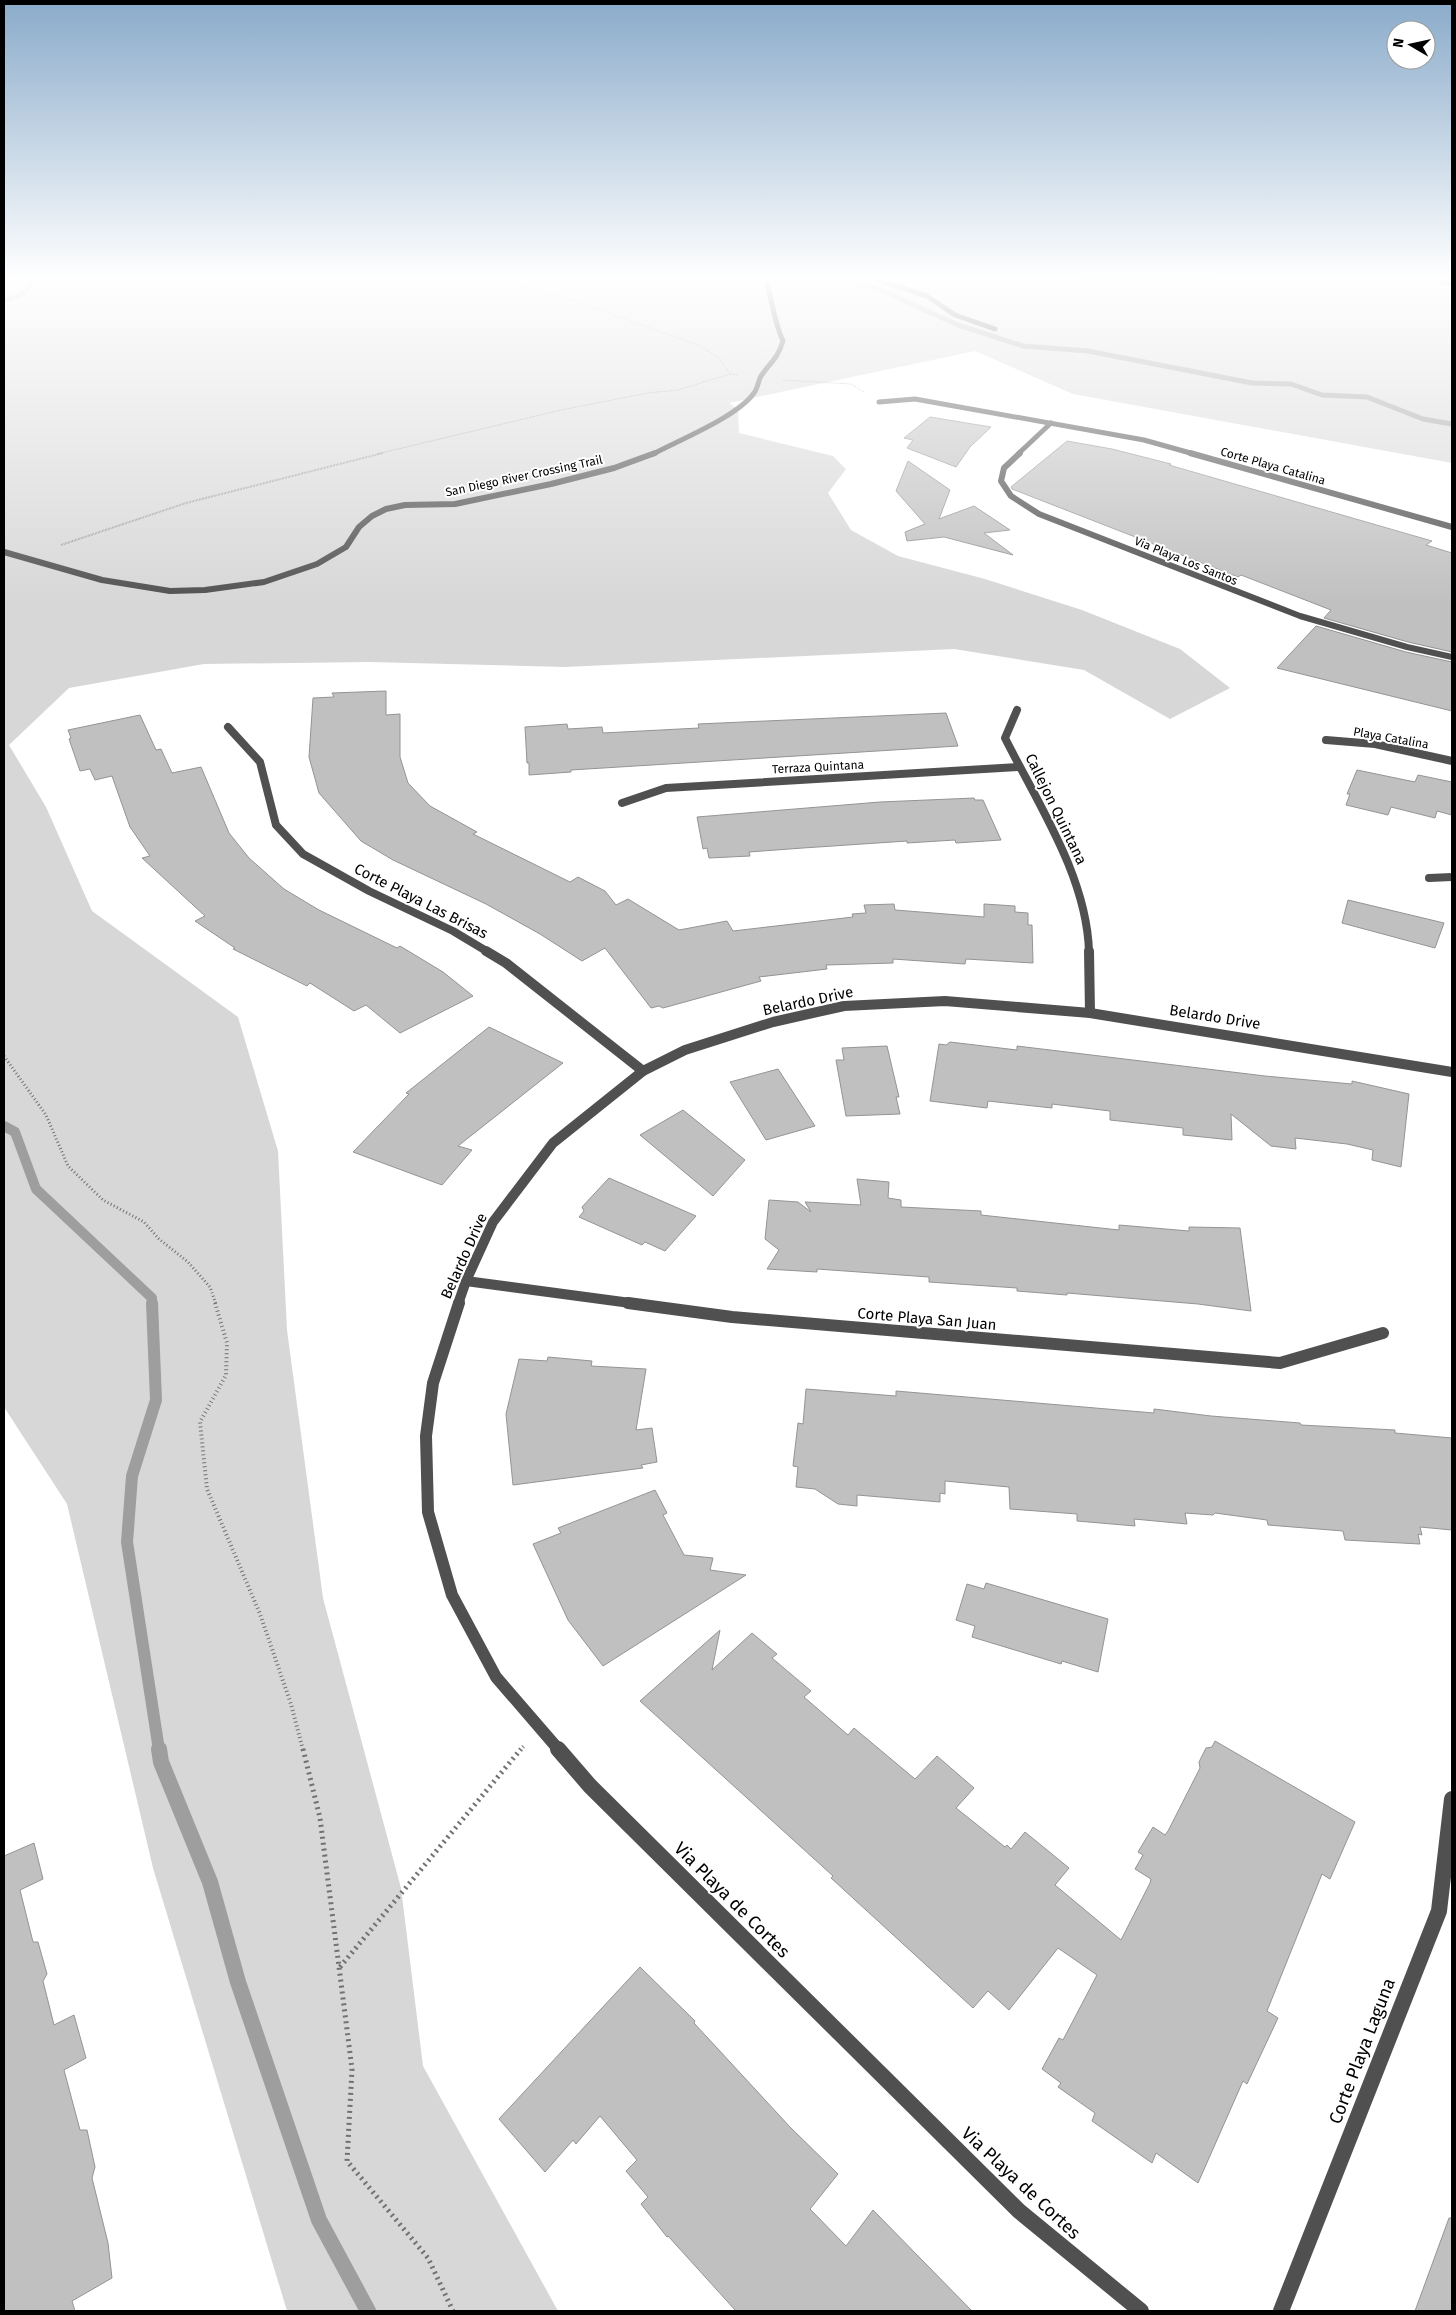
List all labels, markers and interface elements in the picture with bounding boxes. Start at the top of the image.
north arrow [1386,20,1436,70]
text: N [1390,37,1408,49]
street label: Corte Playa Catalina [1219,444,1327,488]
street label: San Diego River Crossing Trail [444,452,604,500]
street label: Via Playa Los Santos [1132,534,1240,588]
street label: Playa Catalina [1352,724,1430,752]
street label: Callejon Quintana [1021,750,1091,868]
street label: Terraza Quintana [772,758,864,776]
street label: Corte Playa Las Brisas [351,860,491,942]
street label: Belardo Drive [761,983,855,1019]
street label: Belardo Drive [1168,1001,1262,1033]
street label: Belardo Drive [437,1210,491,1302]
street label: Corte Playa San Juan [857,1304,997,1334]
street label: Via Playa de Cortes [670,1838,794,1962]
street label: Corte Playa Laguna [1324,1975,1400,2127]
street label: Via Playa de Cortes [957,2122,1085,2244]

